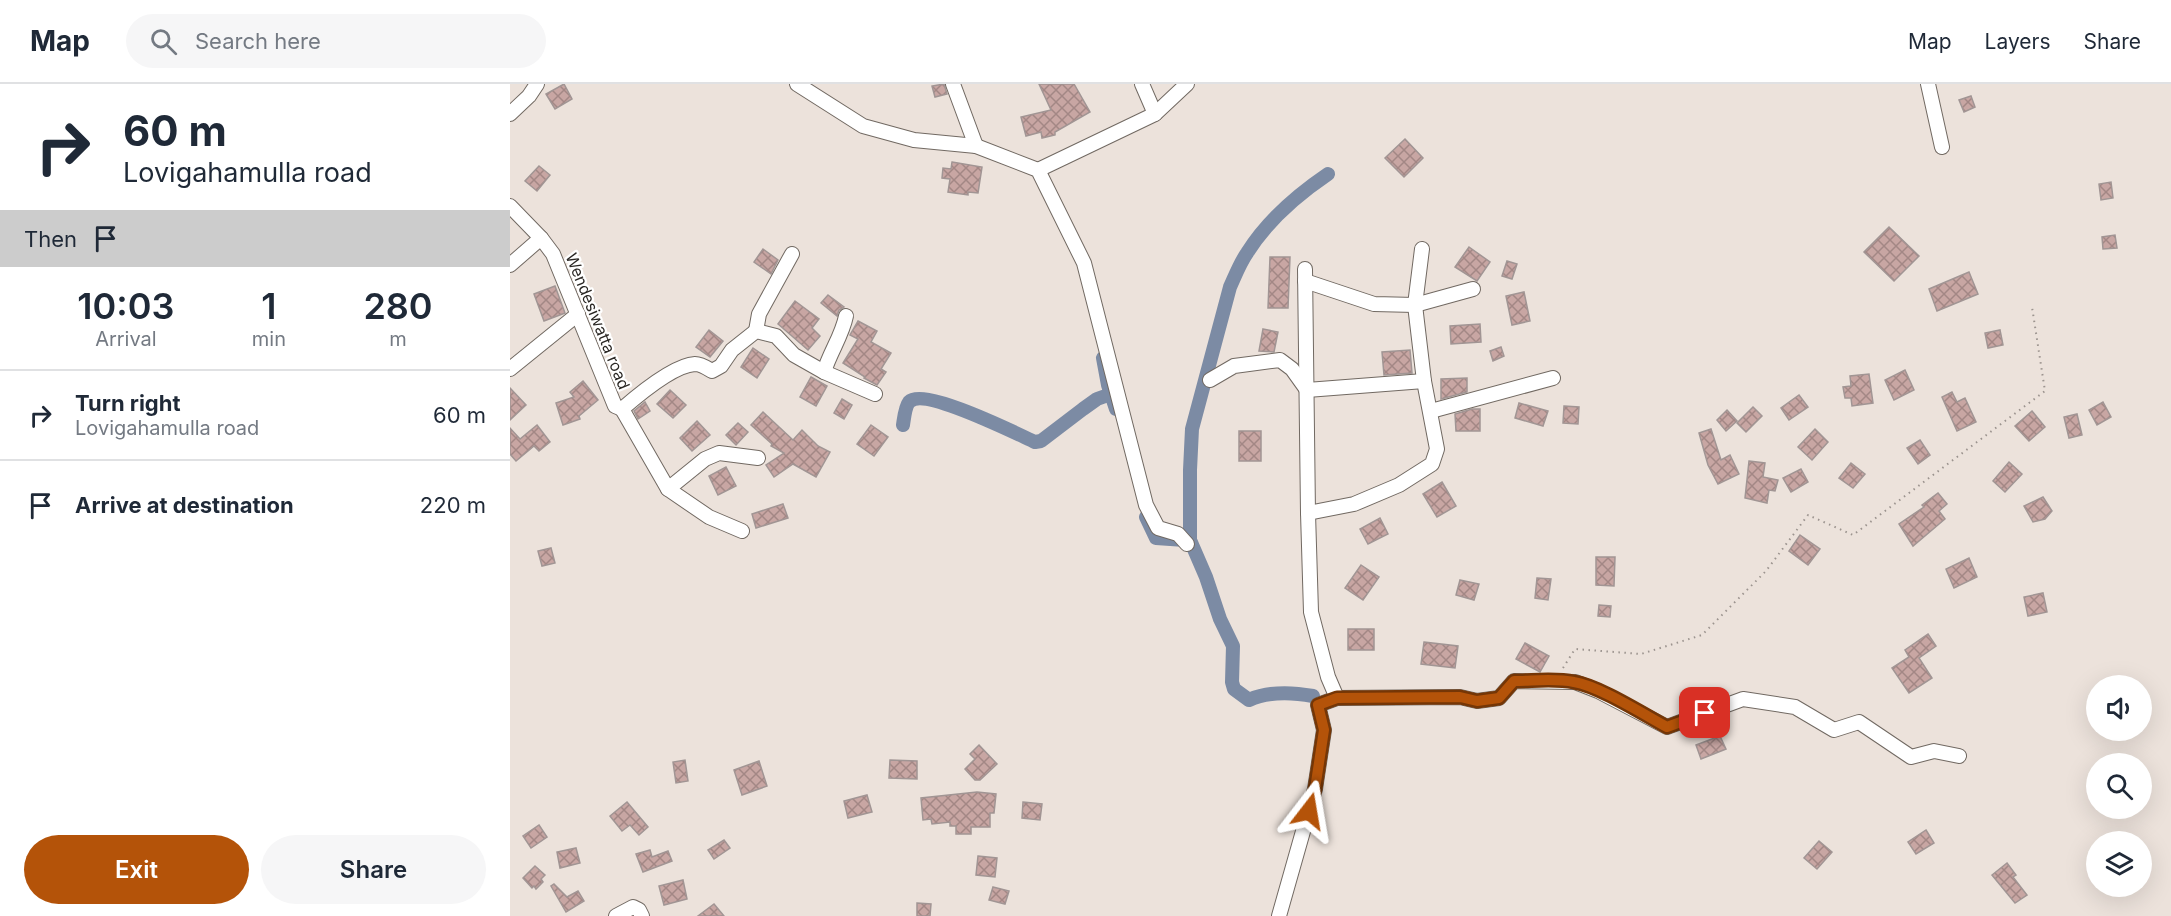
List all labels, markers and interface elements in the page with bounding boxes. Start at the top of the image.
search box [126,14,546,68]
text: Map [30,24,90,58]
icon: search [147,25,180,58]
text: Search here [195,28,321,54]
text: Map [1908,29,1952,54]
text: Layers [1985,29,2051,54]
text: Share [2084,29,2141,54]
text: 60 m [123,105,227,156]
icon: right [24,108,102,186]
text: Lovigahamulla road [123,156,372,189]
icon: arrive [89,222,122,255]
text: Then [24,226,77,252]
street label: Wendesiwatta road [562,250,634,392]
text: 10:03 [77,284,174,328]
text: 1 [261,284,277,328]
text: 280 [363,284,433,328]
text: Arrival [95,327,157,351]
text: min [252,327,286,351]
text: m [389,327,407,351]
text: Turn right [75,390,181,416]
icon: right [24,399,57,432]
text: 60 m [433,402,486,428]
text: Lovigahamulla road [75,416,259,440]
icon: arrive [24,489,57,522]
text: Arrive at destination [75,492,294,518]
text: 220 m [420,492,486,518]
map controls [2086,675,2152,897]
button: sound [2086,675,2152,741]
pin [1679,687,1730,738]
icon: arrive [1688,696,1721,729]
button: search [2086,753,2152,819]
position arrow [1277,779,1341,843]
button: layers [2086,831,2152,897]
button: Exit [24,835,249,904]
button: Share [261,835,486,904]

